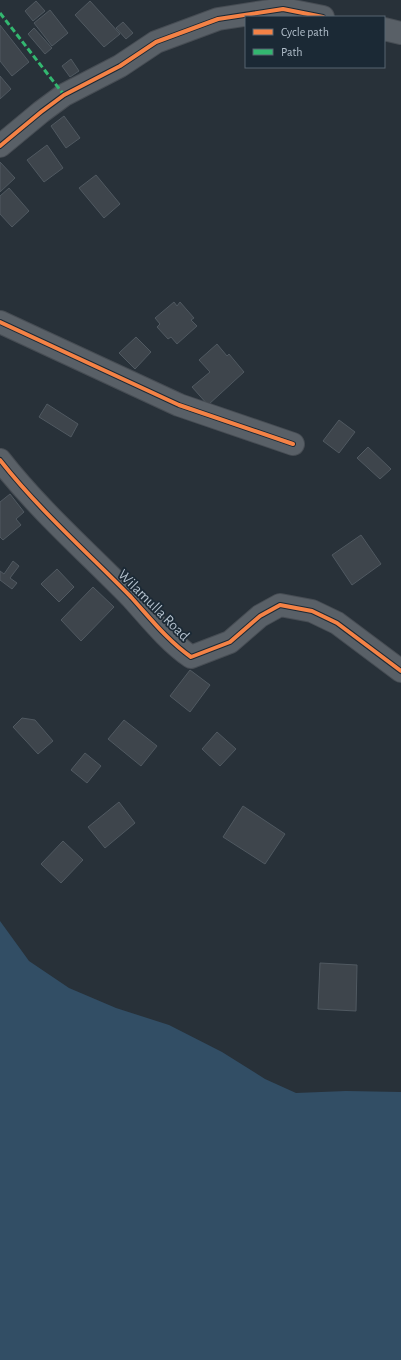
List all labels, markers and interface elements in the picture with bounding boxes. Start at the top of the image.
legend [245,16,385,68]
text: Cycle path [281,26,329,39]
text: Path [281,46,303,58]
street label: Wilamulla Road [115,567,192,644]

